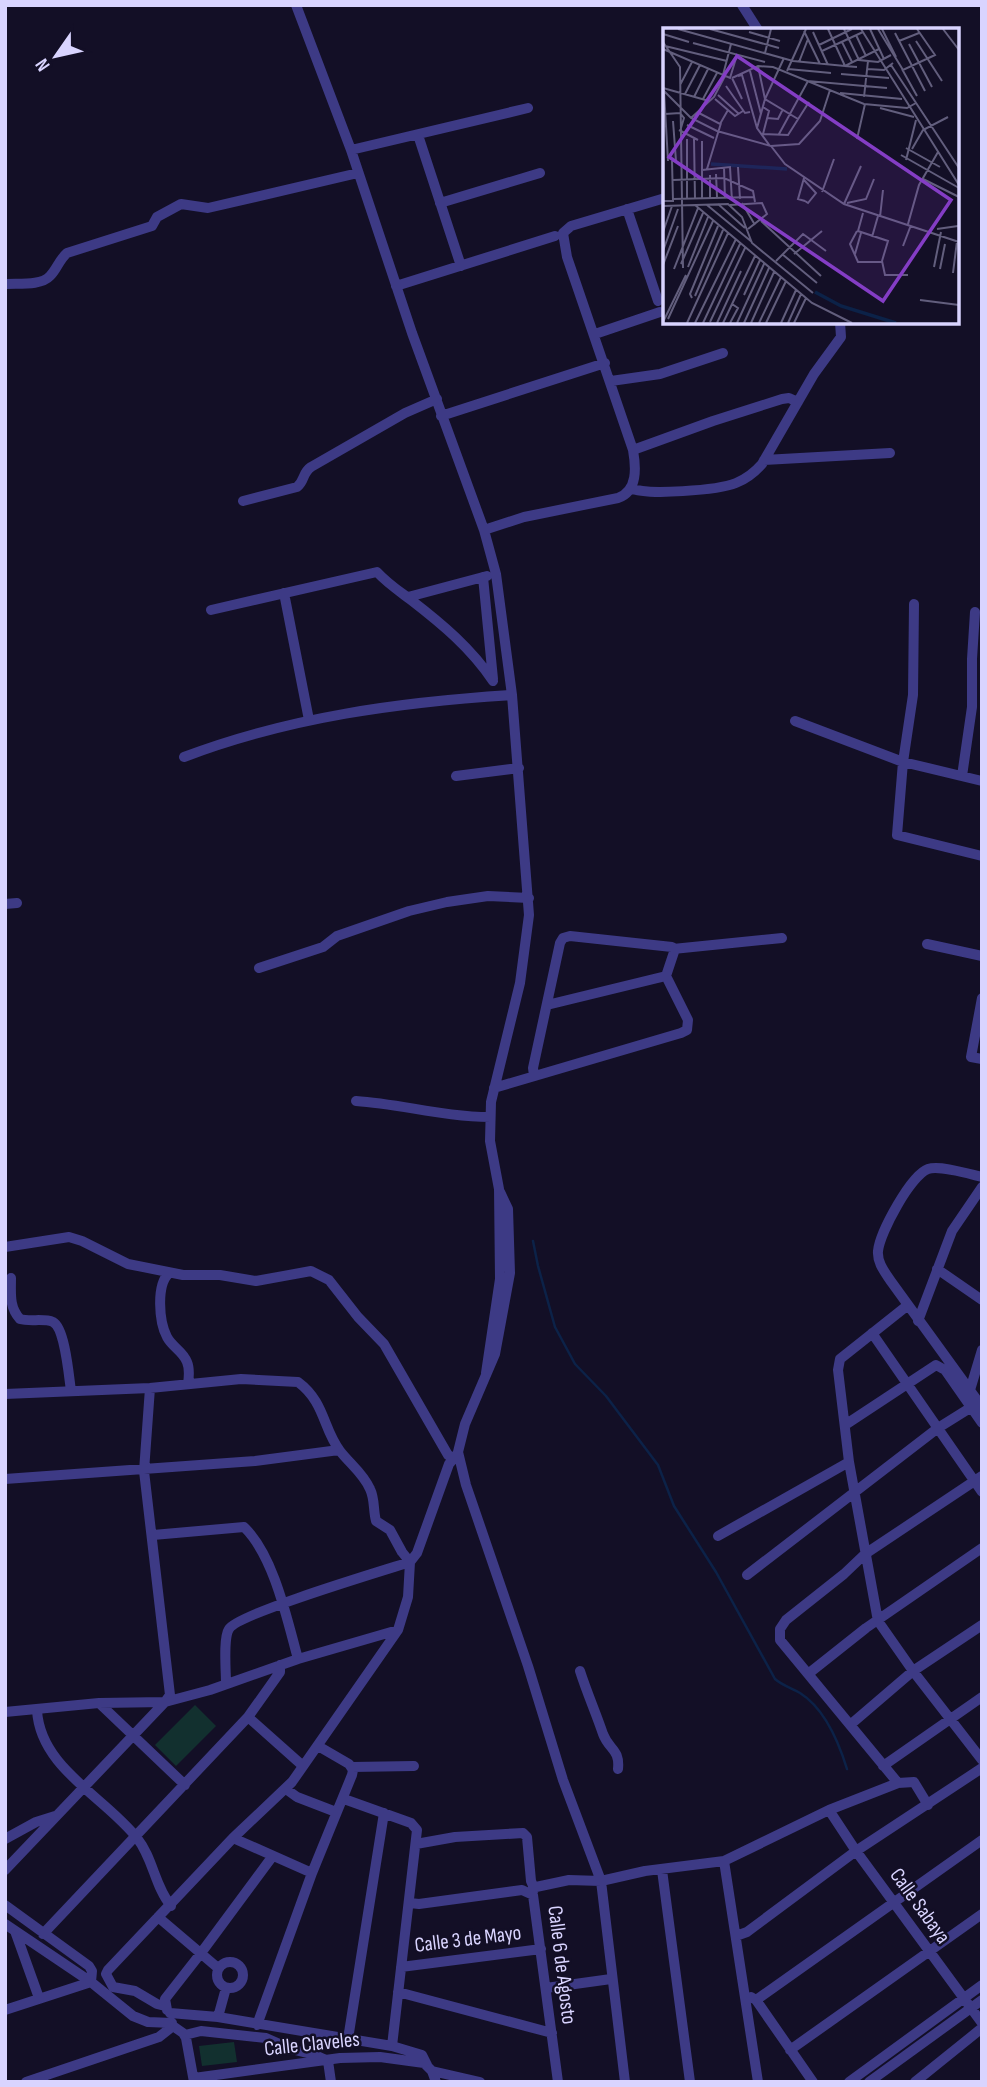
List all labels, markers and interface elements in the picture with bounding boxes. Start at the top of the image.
north arrow [21,21,91,91]
inset map [663,28,959,324]
text: N [31,54,56,75]
street label: Calle Sabaya [884,1863,956,1949]
street label: Calle 6 de Agosto [542,1904,582,2026]
street label: Calle 3 de Mayo [413,1920,523,1958]
street label: Calle Claveles [263,2027,361,2061]

